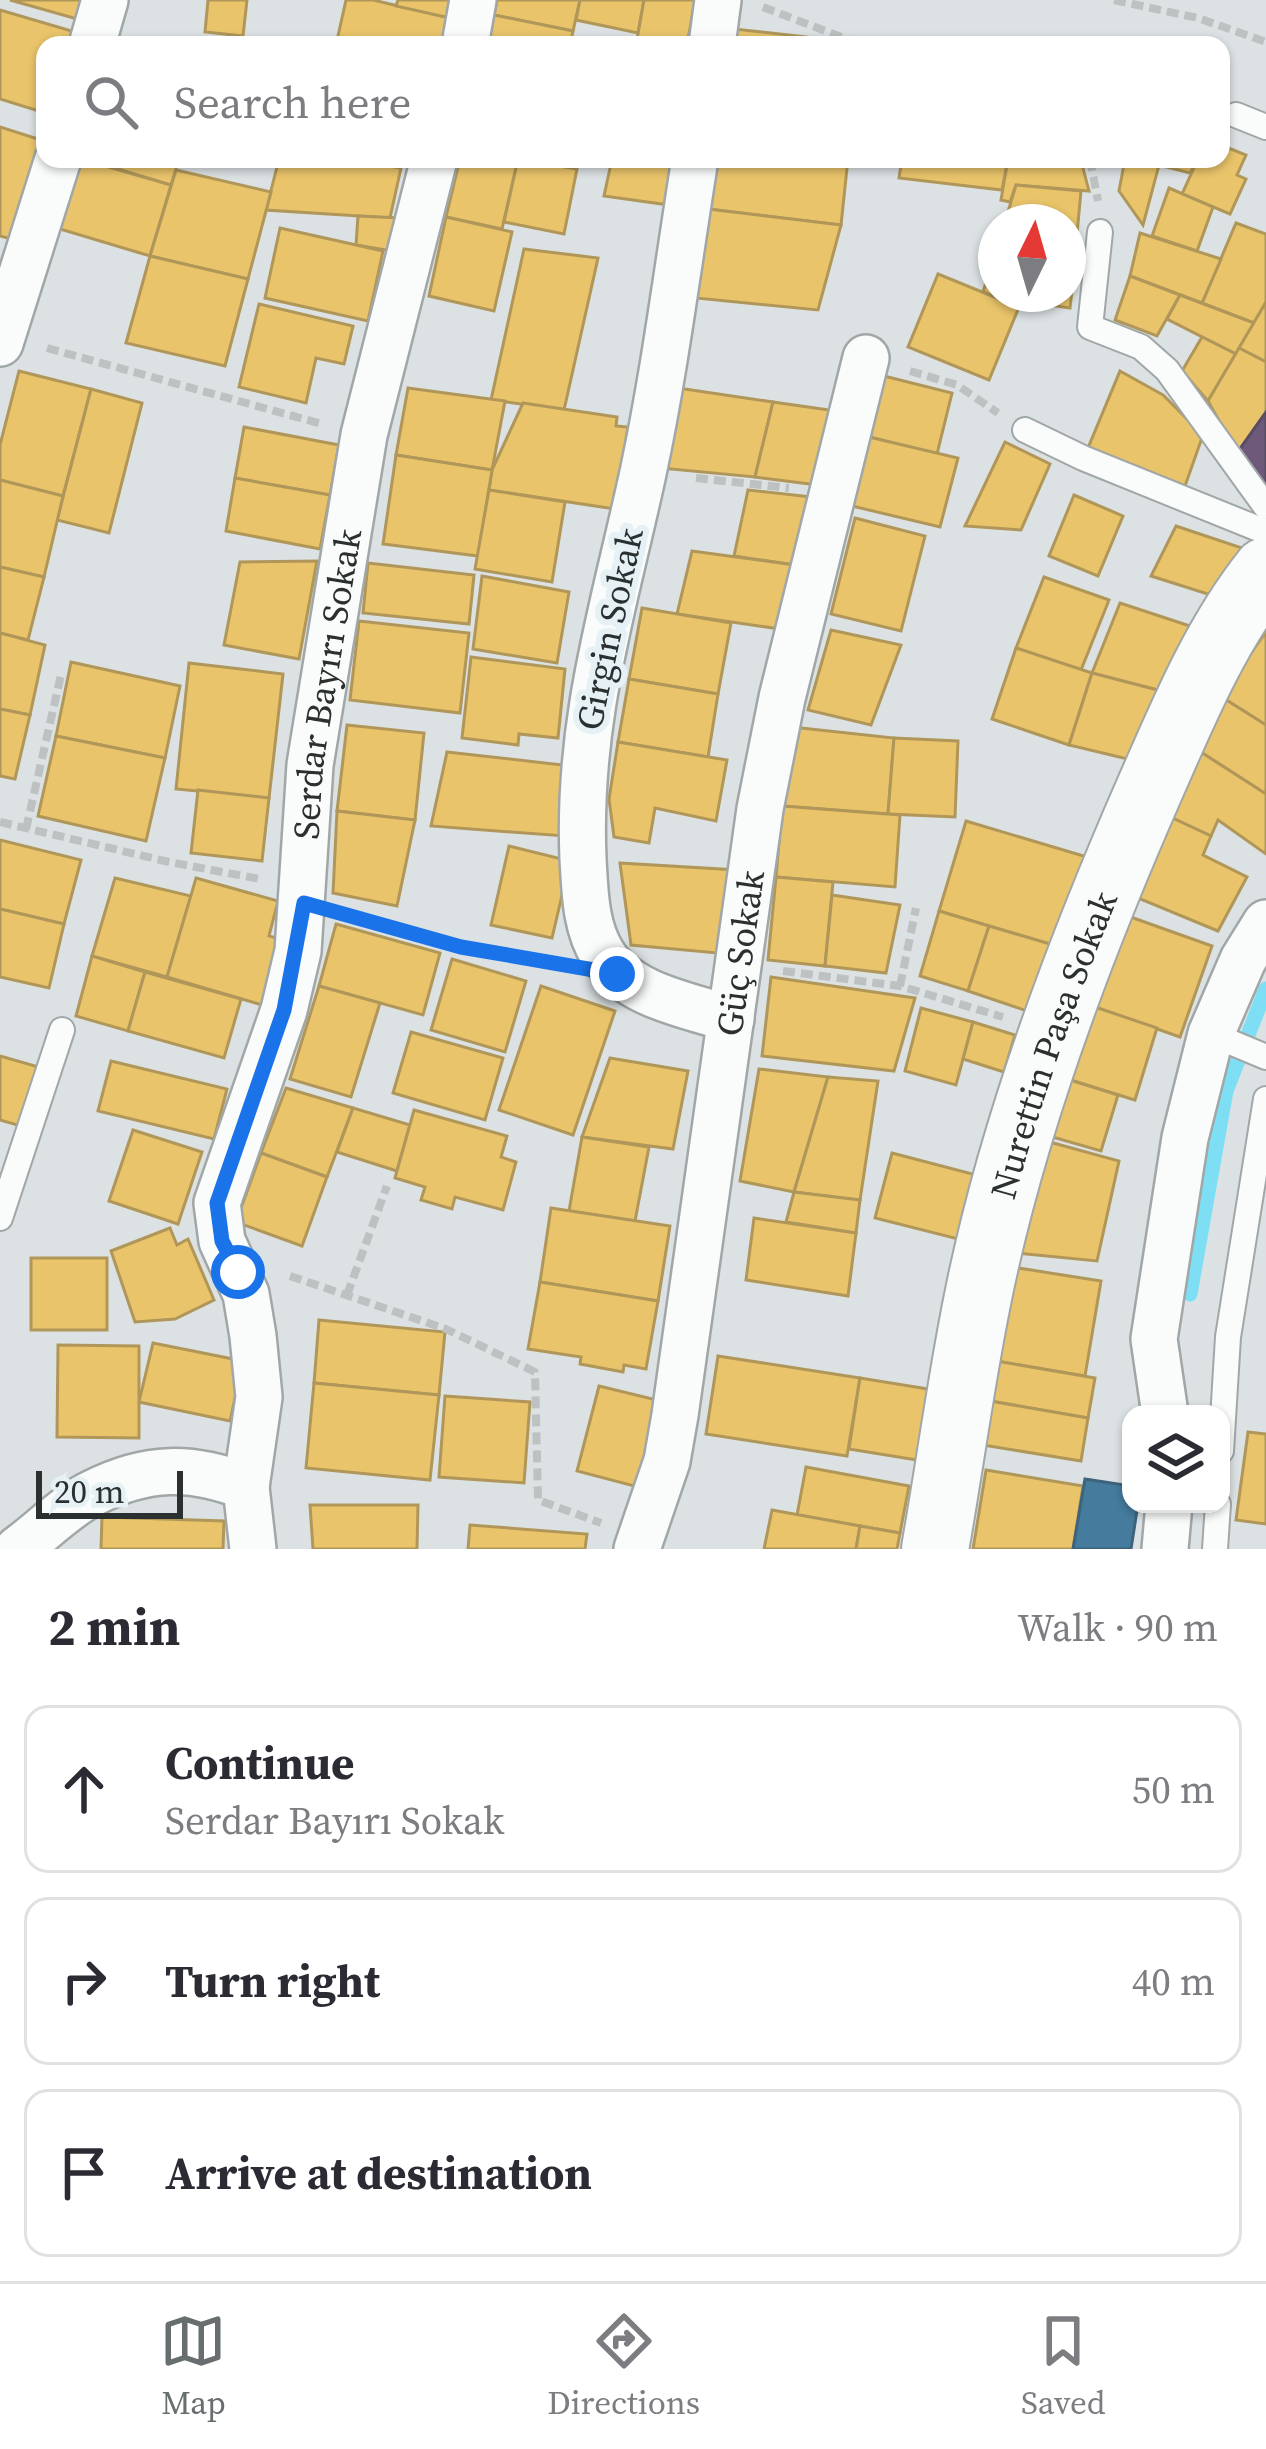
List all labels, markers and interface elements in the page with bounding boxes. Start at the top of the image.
search box [36,36,1230,168]
icon: search [78,69,144,135]
text: Search here [174,71,411,133]
north arrow [978,204,1086,312]
street label: Girgin Sokak [564,523,655,735]
street label: Serdar Bayırı Sokak [281,525,373,841]
street label: Güç Sokak [704,867,776,1039]
street label: Nurettin Paşa Sokak [978,884,1129,1204]
route end [590,947,644,1001]
route start [211,1245,265,1299]
map controls [1122,1405,1230,1513]
button: layers [1122,1405,1230,1513]
scale bar [36,1465,183,1518]
text: 20 m [54,1469,124,1514]
text: 2 min [48,1592,180,1662]
text: Walk · 90 m [1017,1601,1218,1654]
text: Continue [165,1732,354,1794]
icon: ahead [51,1756,117,1822]
text: 50 m [1132,1763,1215,1816]
text: Serdar Bayırı Sokak [165,1794,504,1847]
icon: right [51,1948,117,2014]
text: Turn right [165,1950,380,2012]
text: 40 m [1132,1955,1215,2008]
icon: arrive [51,2140,117,2206]
text: Arrive at destination [165,2142,592,2204]
tab: Map [160,2308,226,2425]
tab: Directions [547,2308,700,2425]
tab: Saved [1021,2308,1106,2425]

